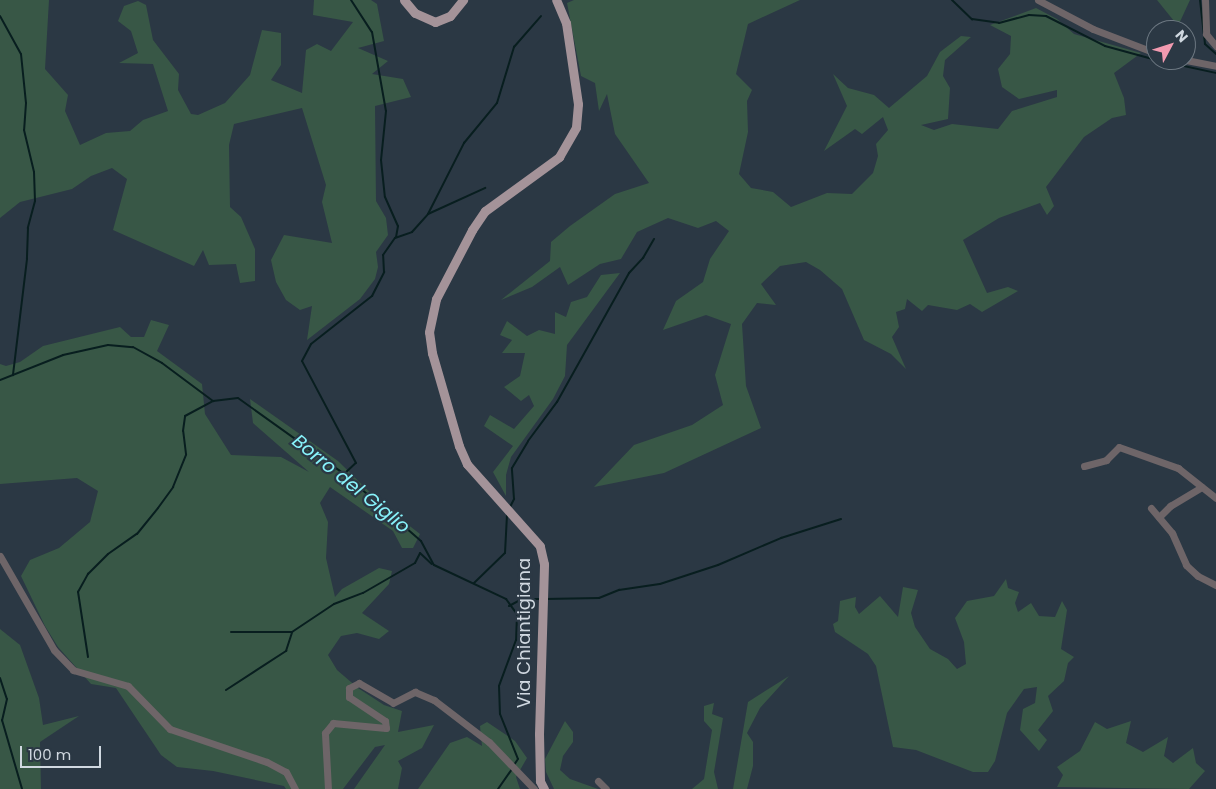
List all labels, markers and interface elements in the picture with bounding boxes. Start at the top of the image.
north arrow [1146,20,1196,70]
text: N [1171,26,1193,46]
water label: Borro del Giglio [288,430,414,538]
street label: Via Chiantigiana [513,558,535,708]
scale bar [22,736,104,768]
text: 100 m [28,744,71,765]

